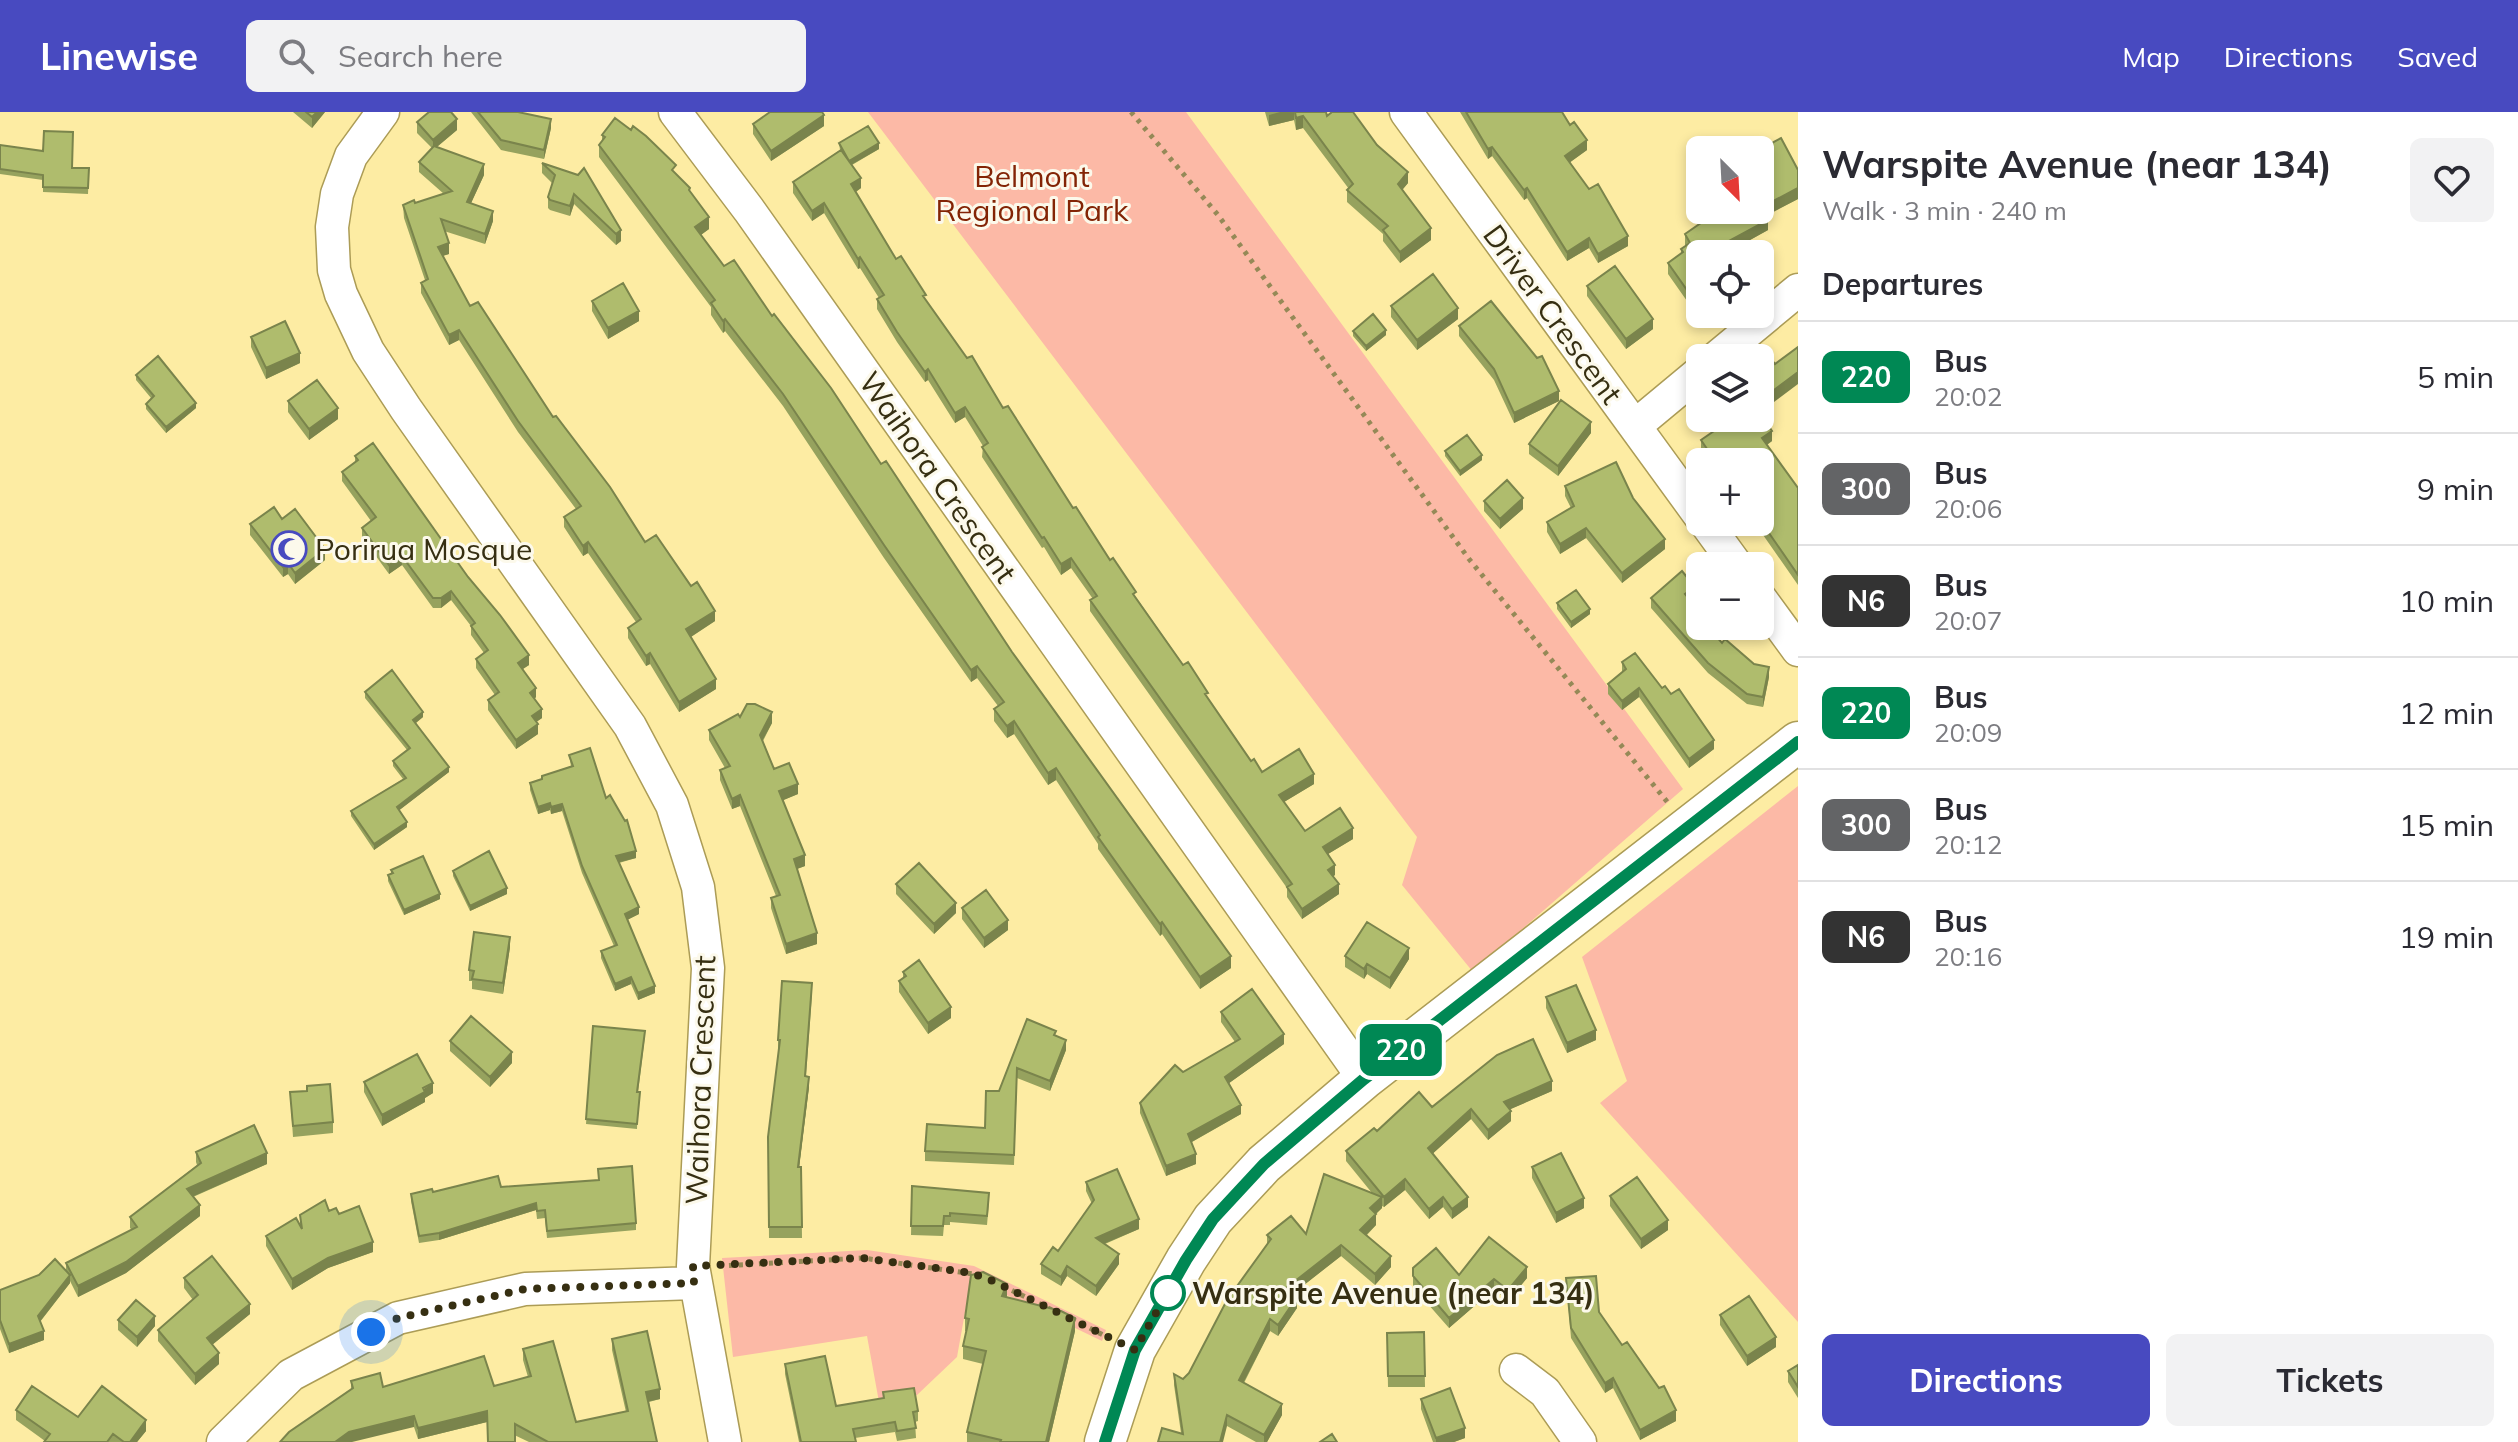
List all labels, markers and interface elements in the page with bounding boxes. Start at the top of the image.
search box [246,20,806,92]
text: Linewise [40,32,198,80]
icon: search [274,34,318,78]
text: Search here [338,37,503,75]
text: Map [2122,39,2180,74]
text: Directions [2224,39,2353,74]
text: Saved [2397,39,2478,74]
north arrow [1686,136,1774,224]
map controls [1686,136,1774,640]
button: heart [2410,138,2494,222]
text: Warspite Avenue (near 134) [1822,140,2332,188]
park label: Belmont Regional Park [936,157,1129,229]
text: Walk · 3 min · 240 m [1822,194,2067,227]
street label: Driver Crescent [1475,217,1631,411]
button: locate [1686,240,1774,328]
text: Departures [1822,265,1983,303]
text: Bus [1934,342,1988,380]
button: layers [1686,344,1774,432]
text: 5 min [2417,358,2494,396]
text: 220 [1841,359,1891,394]
street label: Waihora Crescent [851,364,1025,590]
text: 20:02 [1934,380,2002,413]
button: + [1686,448,1774,536]
text: Bus [1934,454,1988,492]
text: 9 min [2417,470,2494,508]
text: 300 [1841,471,1891,506]
text: 20:06 [1934,492,2002,525]
mosque icon: Porirua Mosque [270,530,308,568]
place label: Porirua Mosque [315,530,532,568]
button: − [1686,552,1774,640]
text: Bus [1934,566,1988,604]
text: 10 min [2399,582,2494,620]
text: N6 [1847,583,1885,618]
text: 20:07 [1934,604,2002,637]
text: Bus [1934,678,1988,716]
text: 12 min [2399,694,2494,732]
text: 220 [1841,695,1891,730]
text: 20:09 [1934,716,2002,749]
text: Bus [1934,790,1988,828]
text: 15 min [2399,806,2494,844]
text: 300 [1841,807,1891,842]
text: 20:12 [1934,828,2002,861]
text: Bus [1934,902,1988,940]
text: 19 min [2399,918,2494,956]
text: N6 [1847,919,1885,954]
text: 20:16 [1934,940,2002,973]
street label: Waihora Crescent [677,955,723,1205]
line badge: 220 [1355,1024,1447,1076]
text: 220 [1376,1032,1426,1067]
place label: Warspite Avenue (near 134) [1192,1274,1595,1312]
marker: Warspite Avenue (near 134) [1151,1276,1185,1310]
your location [351,1312,391,1352]
button: Directions [1822,1334,2150,1426]
button: Tickets [2166,1334,2494,1426]

